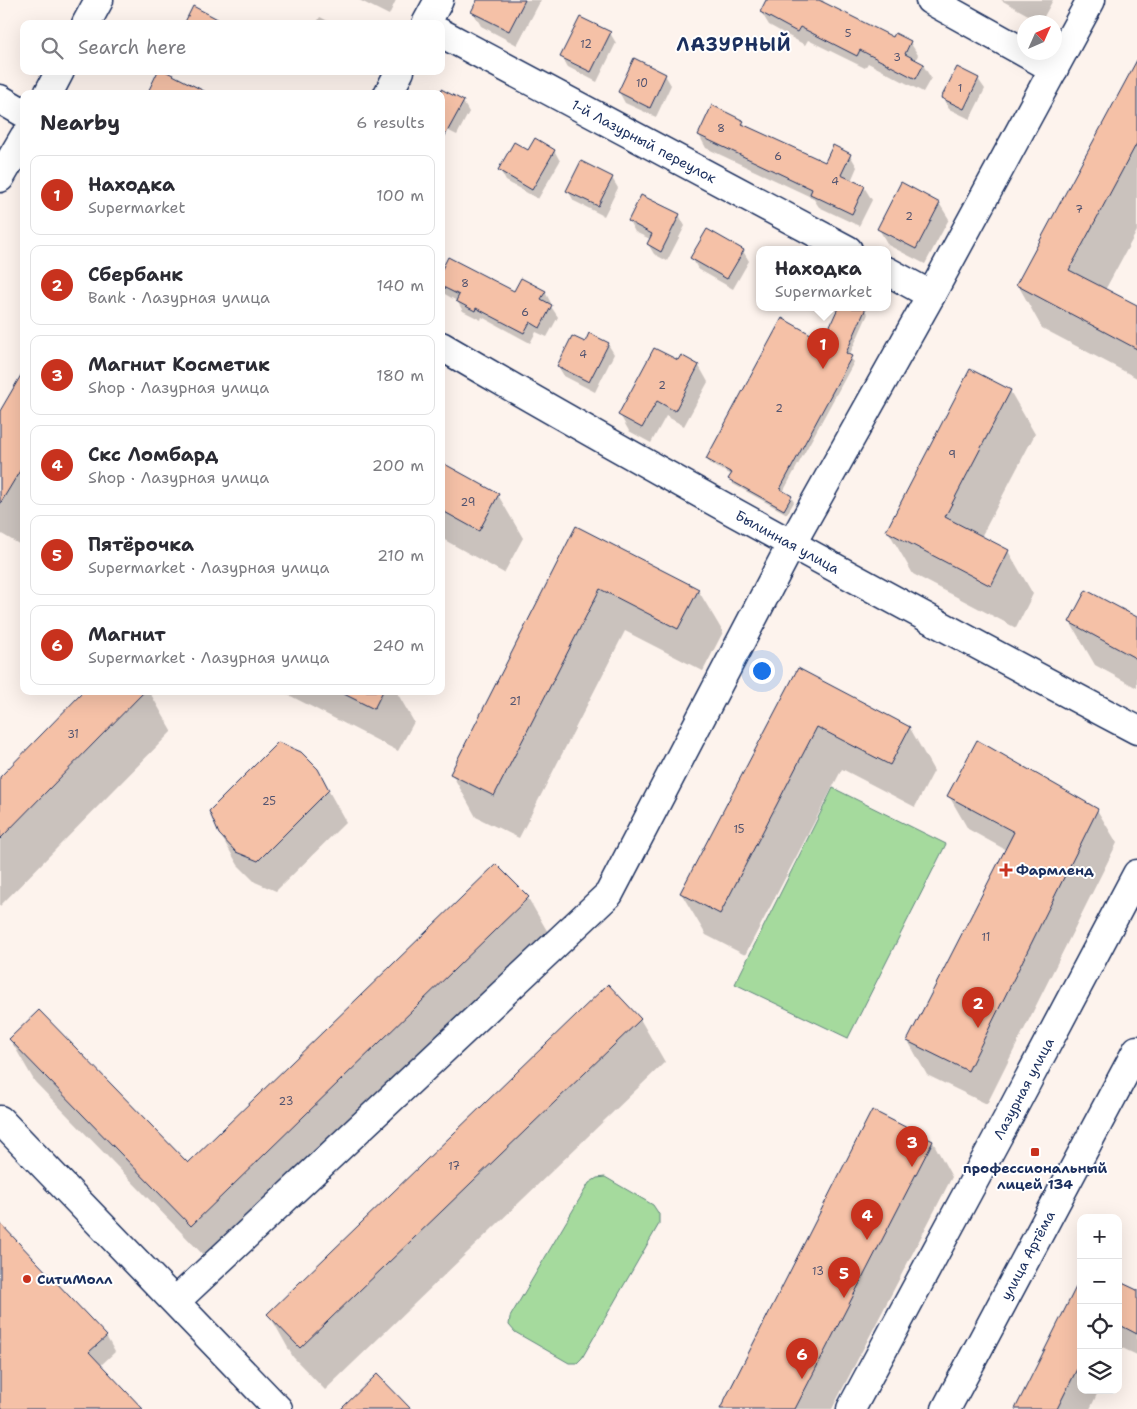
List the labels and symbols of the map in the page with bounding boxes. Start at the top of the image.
north arrow [1017,15,1062,60]
house number: 5 [845,26,852,41]
district label: ЛАЗУРНЫЙ [676,32,792,57]
house number: 12 [580,37,592,52]
house number: 3 [893,50,901,65]
house number: 10 [636,76,648,91]
house number: 1 [958,81,962,96]
street label: 1-й Лазурный переулок [568,95,720,187]
house number: 8 [717,121,725,136]
house number: 6 [774,149,782,164]
house number: 4 [831,174,839,189]
house number: 7 [1075,202,1083,217]
house number: 2 [905,209,913,224]
house number: 8 [461,276,469,291]
house number: 6 [521,305,529,320]
pin: 1 [807,328,839,369]
house number: 4 [579,347,587,362]
house number: 2 [658,378,666,393]
house number: 2 [775,401,783,416]
house number: 9 [948,447,956,462]
house number: 29 [461,495,475,510]
street label: Былинная улица [732,506,843,578]
your location [749,658,775,684]
house number: 21 [509,694,521,709]
house number: 31 [67,727,79,742]
house number: 25 [262,794,276,809]
house number: 15 [733,822,745,837]
place label: Фармленд [1016,861,1094,879]
marker: Фармленд [1000,864,1012,876]
house number: 11 [982,930,990,945]
pin: 2 [962,987,994,1028]
street label: Лазурная улица [989,1034,1058,1142]
house number: 23 [279,1094,293,1109]
pin: 3 [896,1126,928,1167]
marker: профессиональный лицей 134 [1029,1146,1041,1158]
house number: 17 [448,1159,460,1174]
place label: профессиональный лицей 134 [963,1159,1108,1193]
pin: 4 [851,1199,883,1240]
street label: улица Артёма [997,1207,1059,1303]
pin: 5 [828,1257,860,1298]
house number: 13 [812,1264,824,1279]
place label: СитиМолл [37,1270,113,1288]
marker: СитиМолл [21,1273,33,1285]
pin: 6 [786,1338,818,1379]

